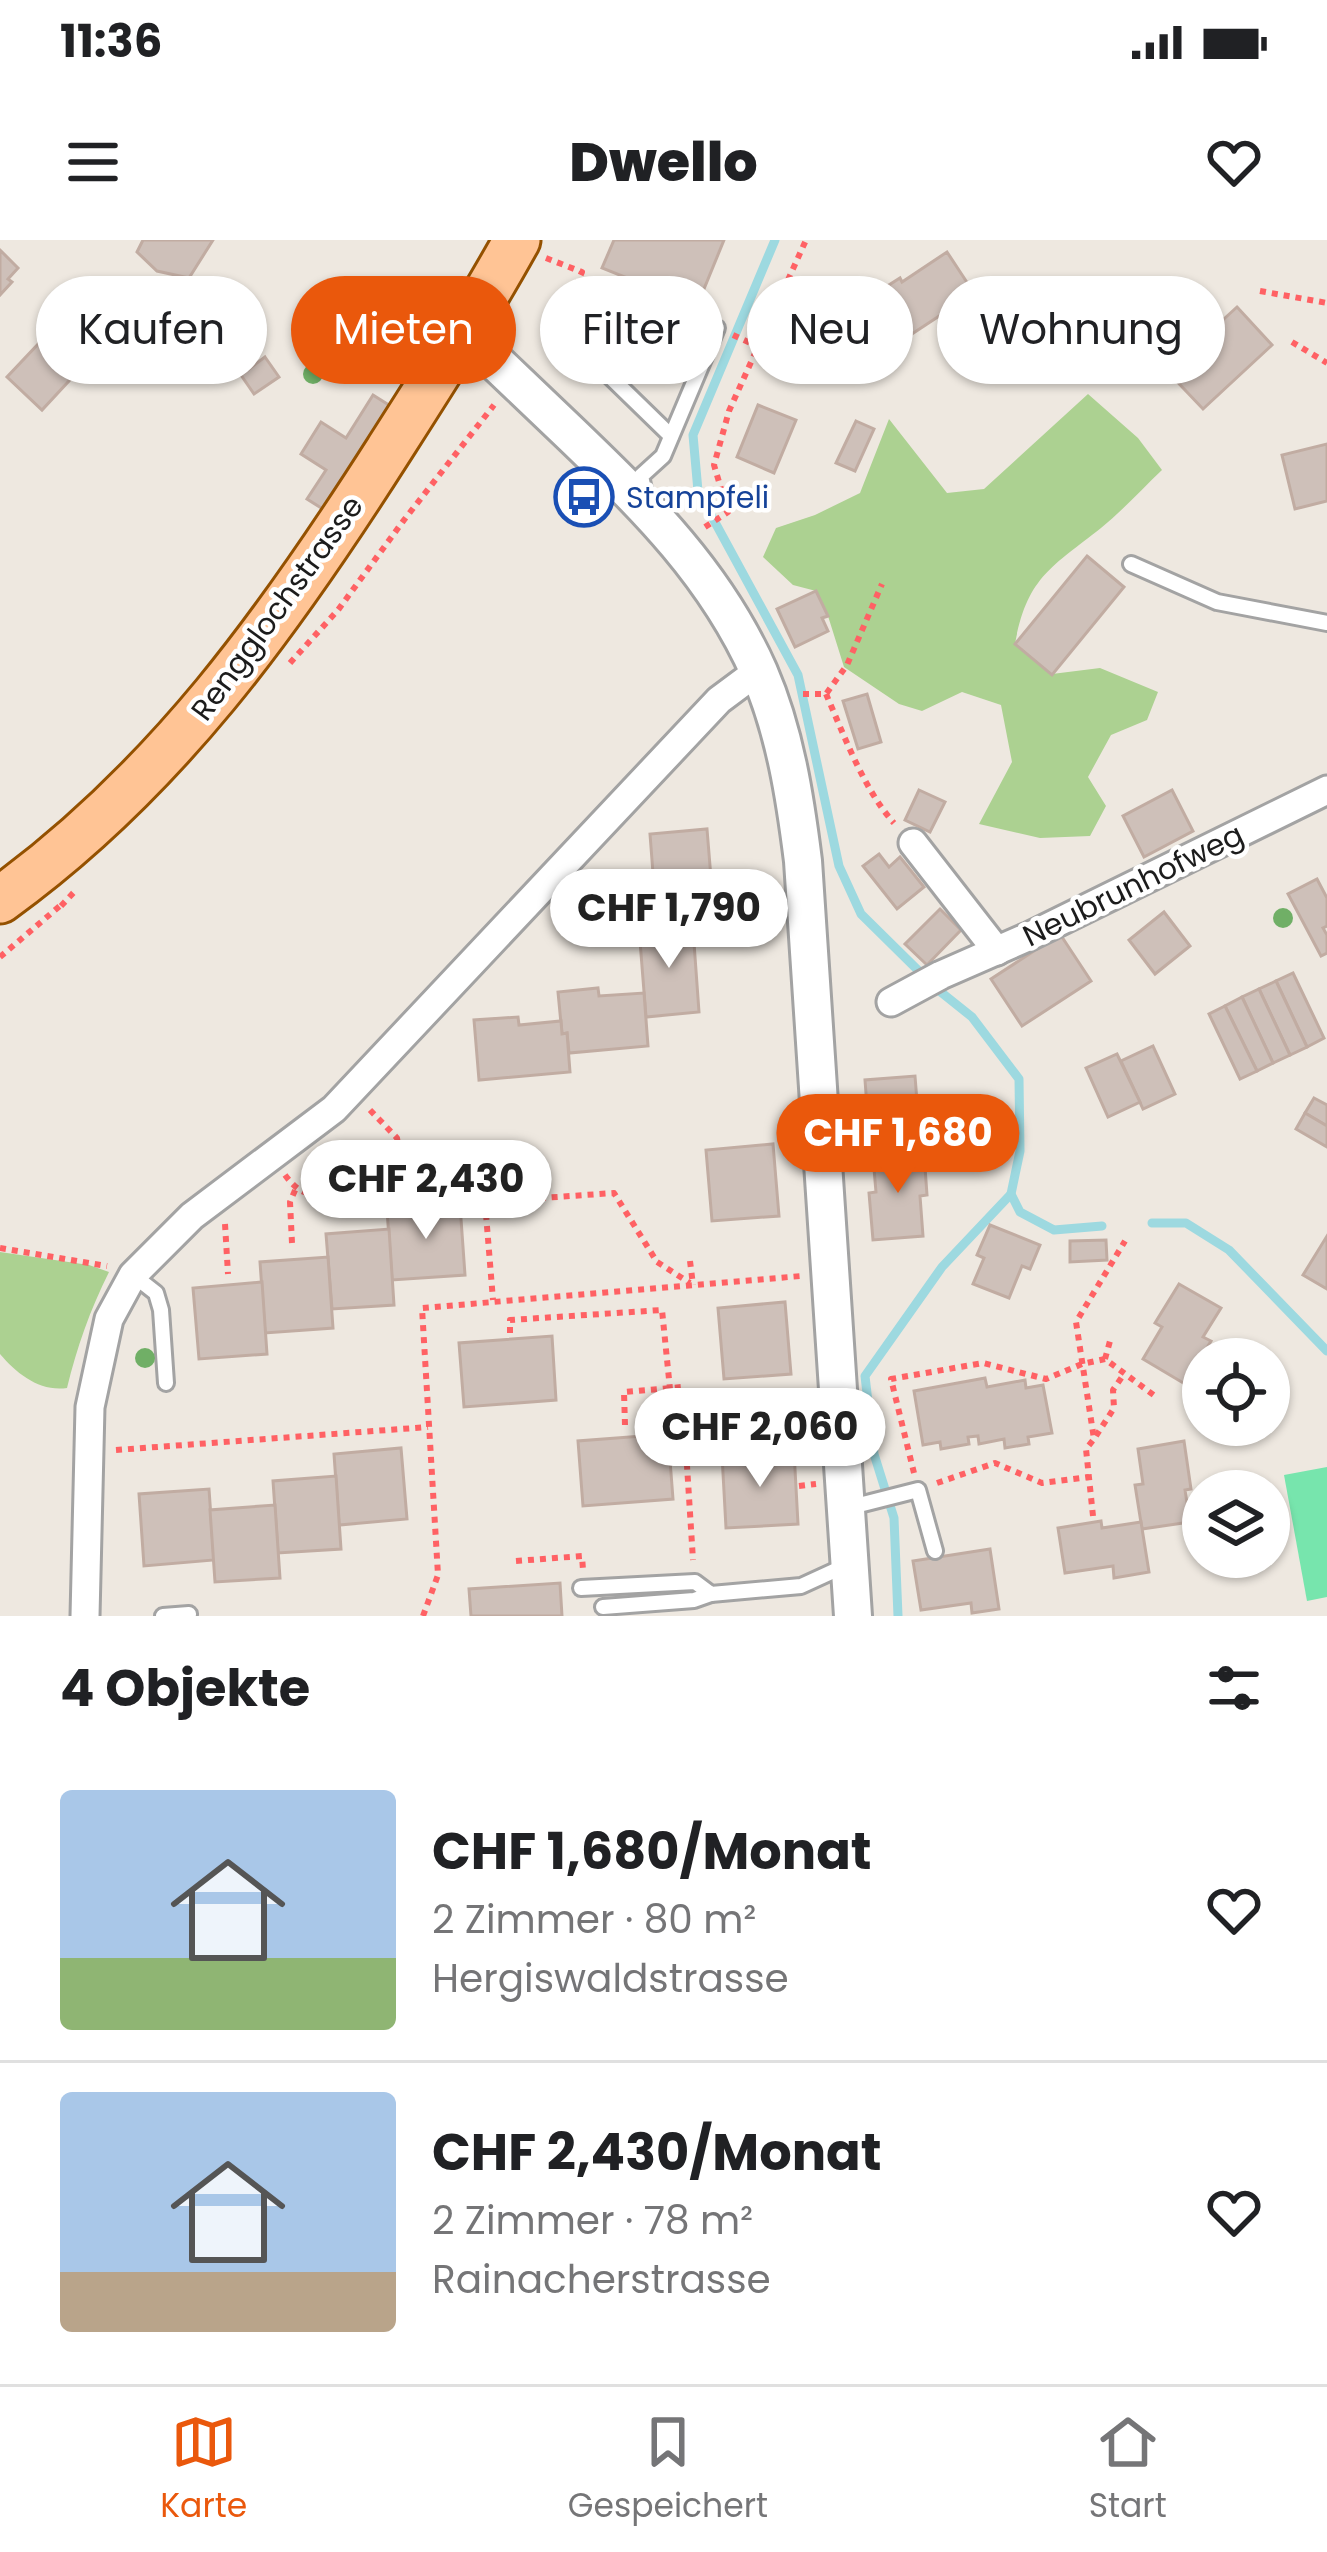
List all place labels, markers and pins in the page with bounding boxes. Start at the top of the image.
bus stop icon: Stampfeli [553,466,615,528]
place label: Stampfeli [626,476,769,519]
pin: CHF 1,790 [532,869,806,971]
pin: CHF 1,680 [761,1094,1035,1196]
pin: CHF 2,430 [289,1140,563,1242]
pin: CHF 2,060 [623,1388,897,1490]

